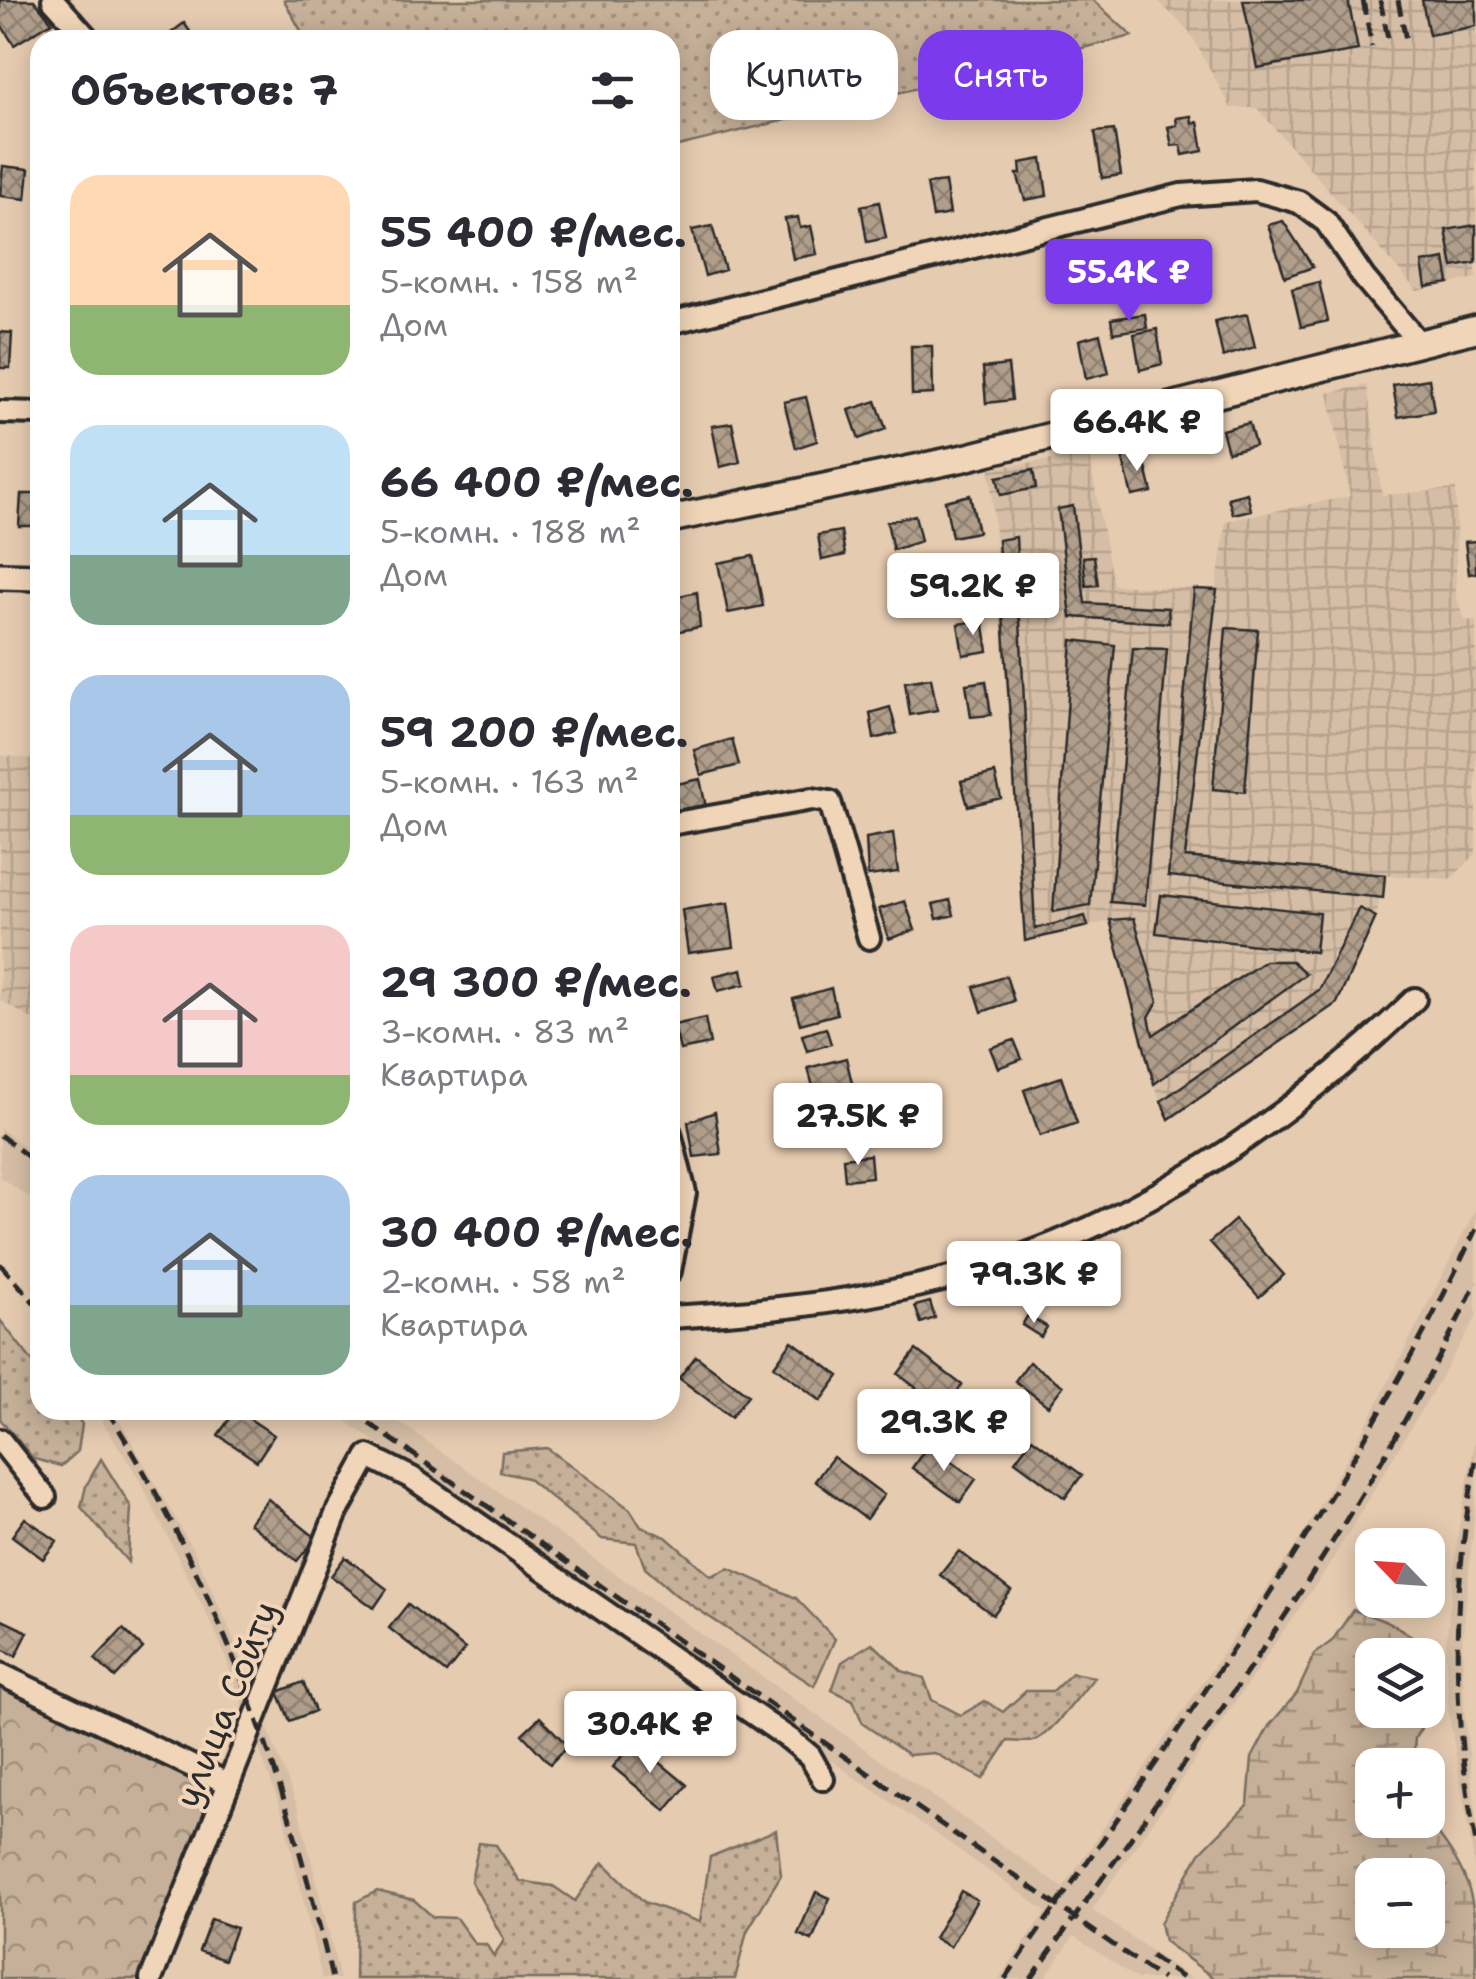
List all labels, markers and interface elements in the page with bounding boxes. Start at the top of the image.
chip: Купить [710,30,898,120]
chip: Снять [918,30,1083,120]
text: Объектов: 7 [70,62,338,118]
icon: filters [585,63,640,118]
text: 55 400 ₽/мес. [380,204,687,260]
icon: home [150,215,270,335]
pin: 55.4K ₽ [1037,239,1221,324]
text: 55.4K ₽ [1067,250,1191,293]
text: 5-комн. · 158 m² [380,260,638,303]
text: Дом [380,303,448,346]
pin: 66.4K ₽ [1045,389,1229,474]
text: 66.4K ₽ [1072,400,1202,443]
text: 66 400 ₽/мес. [380,454,694,510]
icon: home [150,465,270,585]
text: 5-комн. · 188 m² [380,510,641,553]
text: Дом [380,553,448,596]
pin: 59.2K ₽ [881,553,1065,638]
text: 59.2K ₽ [909,564,1037,607]
text: 59 200 ₽/мес. [380,704,689,760]
icon: home [150,715,270,835]
text: 5-комн. · 163 m² [380,760,639,803]
text: Дом [380,803,448,846]
text: 29 300 ₽/мес. [380,954,692,1010]
icon: home [150,965,270,1085]
text: 3-комн. · 83 m² [380,1010,629,1053]
text: Квартира [380,1053,528,1096]
pin: 27.5K ₽ [766,1083,950,1168]
text: 27.5K ₽ [795,1094,921,1137]
text: 30 400 ₽/мес. [380,1204,693,1260]
icon: home [150,1215,270,1335]
pin: 79.3K ₽ [942,1241,1126,1326]
text: 79.3K ₽ [969,1252,1099,1295]
text: 2-комн. · 58 m² [380,1260,626,1303]
text: Квартира [380,1303,528,1346]
pin: 29.3K ₽ [852,1389,1036,1474]
text: 29.3K ₽ [879,1400,1009,1443]
north arrow [1355,1528,1445,1618]
map controls [1355,1528,1445,1948]
street label: улица Сойту [163,1594,289,1814]
button: layers [1355,1638,1445,1728]
pin: 30.4K ₽ [558,1691,742,1776]
text: 30.4K ₽ [586,1702,714,1745]
button: + [1355,1748,1445,1838]
button: − [1355,1858,1445,1948]

